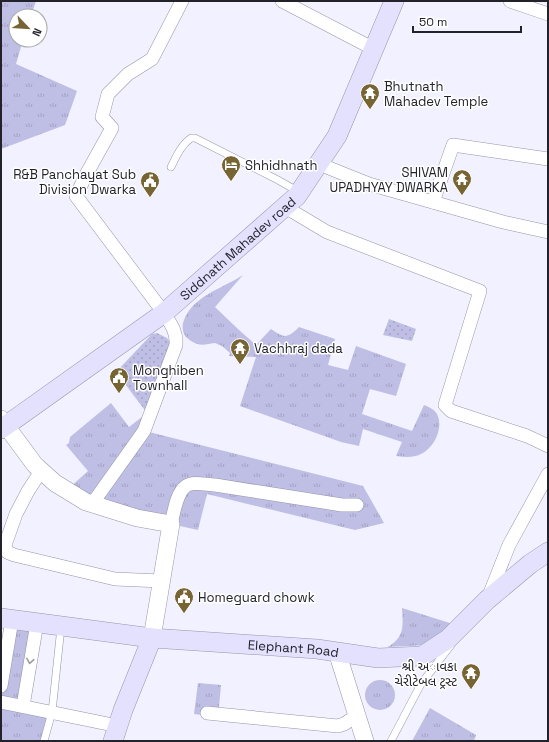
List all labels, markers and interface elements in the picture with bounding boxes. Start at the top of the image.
north arrow [8,8,48,48]
scale bar [413,8,521,34]
text: 50 m [419,14,447,30]
text: N [29,26,45,39]
place label: Bhutnath Mahadev Temple [384,78,488,110]
temple icon: Bhutnath Mahadev Temple [359,82,381,110]
hotel icon: Shhidhnath [220,154,242,182]
place label: Shhidhnath [245,157,317,174]
place label: SHIVAM UPADHYAY DWARKA [330,164,448,196]
place label: R&B Panchayat Sub Division Dwarka [13,166,137,198]
temple icon: SHIVAM UPADHYAY DWARKA [451,168,473,196]
public building icon: R&B Panchayat Sub Division Dwarka [139,170,161,198]
street label: Siddnath Mahadev road [176,193,299,304]
temple icon: Vachhraj dada [229,337,251,365]
place label: Vachhraj dada [254,340,343,357]
place label: Monghiben Townhall [133,362,204,394]
public building icon: Monghiben Townhall [108,366,130,394]
public building icon: Homeguard chowk [173,586,195,614]
place label: Homeguard chowk [198,589,315,606]
street label: Elephant Road [247,636,340,661]
one-way arrow [26,658,35,665]
place label: શ્રી અાવકા ચેરીટેબલ ટ્રસ્ટ [394,658,458,690]
temple icon: શ્રી અાવકા ચેરીટેબલ ટ્રસ્ટ [460,662,482,690]

